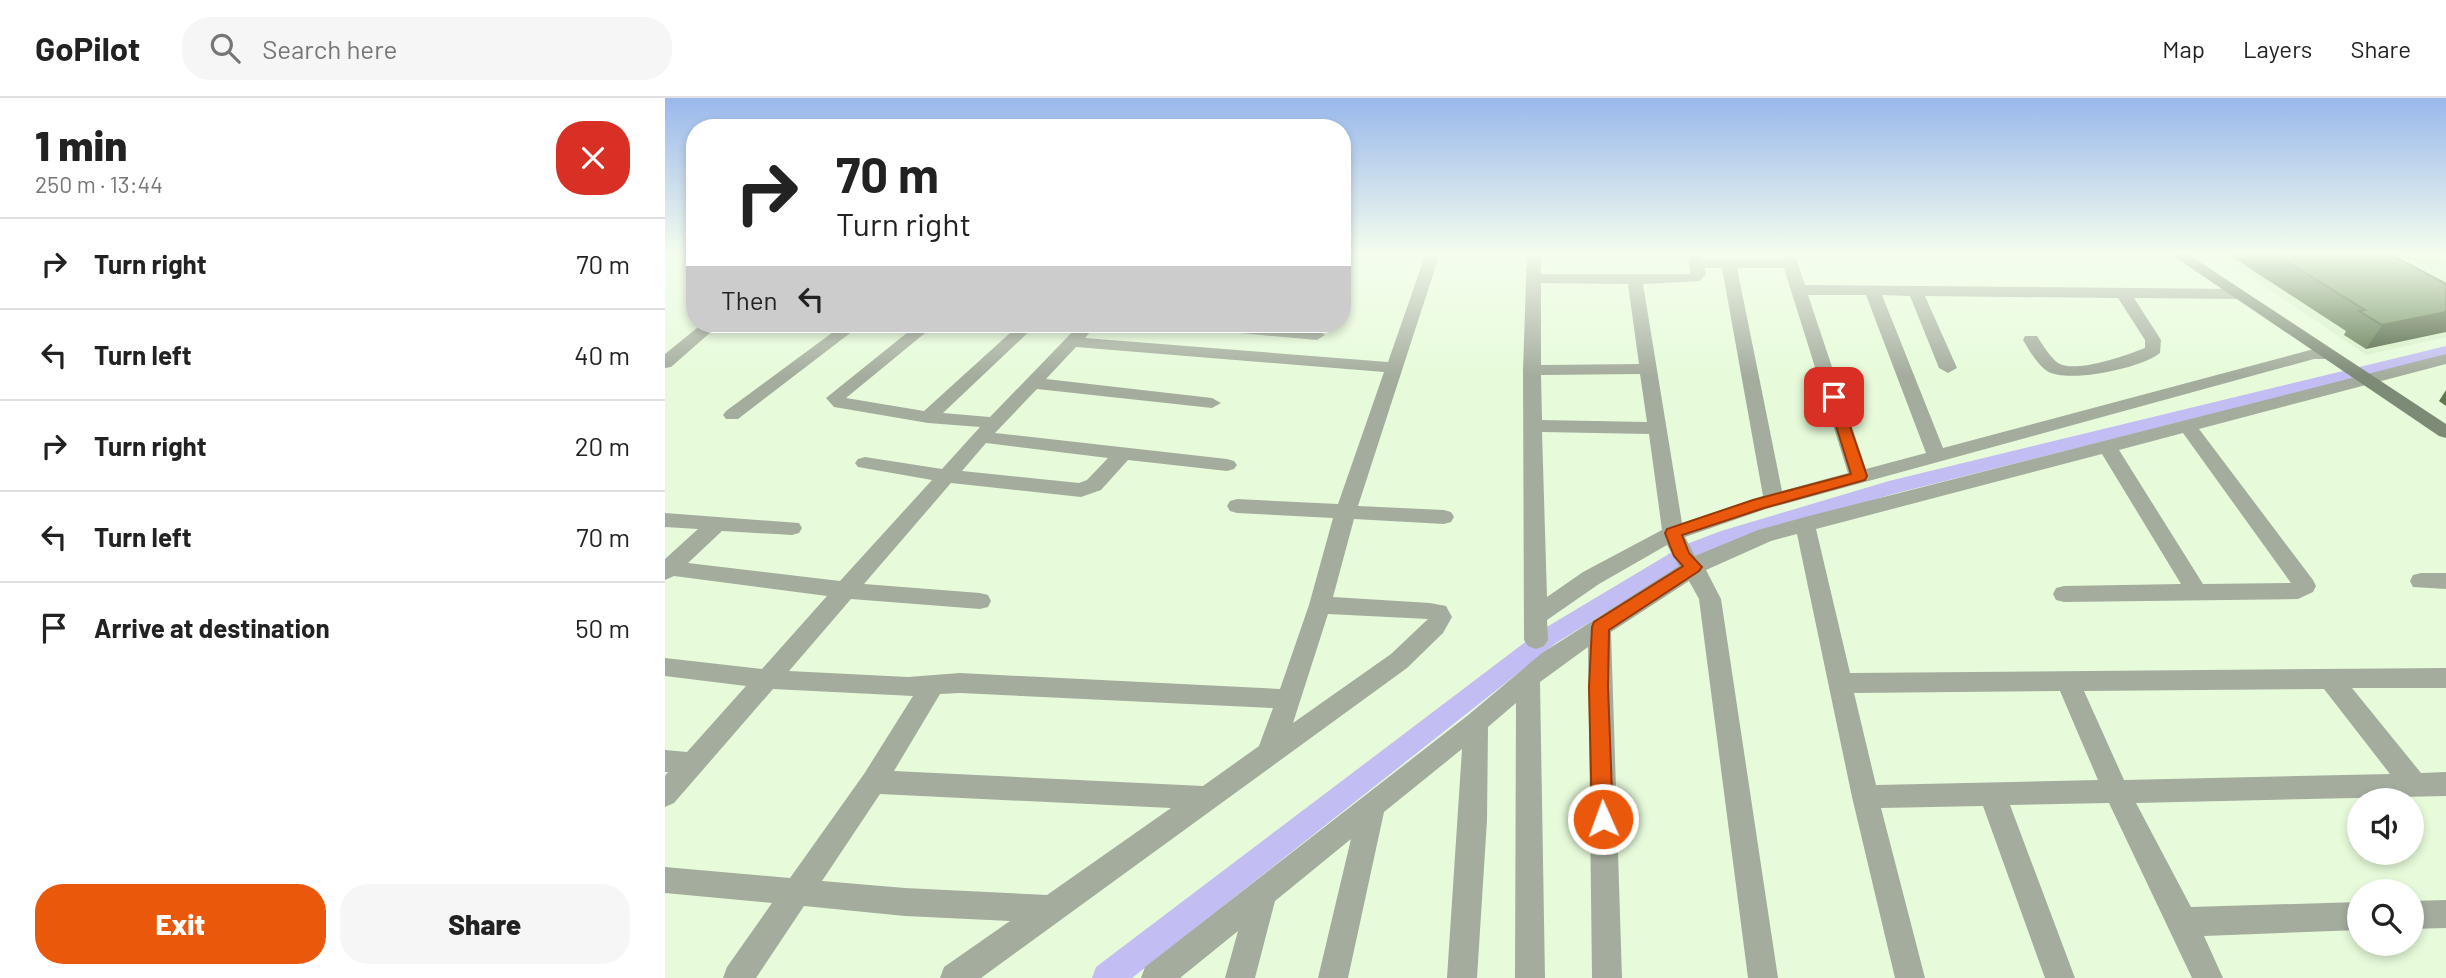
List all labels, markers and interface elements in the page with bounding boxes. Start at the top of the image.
search box [182,17,672,80]
text: GoPilot [35,28,140,68]
icon: search [206,29,244,67]
text: Search here [262,33,397,64]
text: Map [2162,34,2205,63]
text: Layers [2243,34,2312,63]
text: Share [2350,34,2411,63]
text: 1 min [35,119,127,169]
button: close [556,121,630,195]
text: 70 m [836,144,939,203]
icon: right [721,147,812,238]
text: 250 m · 13:44 [35,170,163,198]
text: Turn right [836,204,971,242]
icon: right [35,245,73,283]
text: Turn right [94,248,207,279]
text: 70 m [576,248,630,279]
icon: left [792,280,830,318]
text: Then [721,284,778,315]
icon: left [35,336,73,374]
text: Turn left [94,339,192,370]
text: 40 m [574,339,630,370]
pin [1804,367,1864,427]
icon: arrive [1815,378,1853,416]
icon: right [35,427,73,465]
text: Turn right [94,430,207,461]
text: 20 m [575,430,630,461]
icon: left [35,518,73,556]
text: Turn left [94,521,192,552]
text: 70 m [576,521,630,552]
icon: arrive [35,609,73,647]
text: Arrive at destination [94,612,330,643]
text: 50 m [575,612,630,643]
position arrow [1566,782,1640,856]
map controls [2347,788,2424,956]
button: sound [2347,788,2424,865]
button: search [2347,879,2424,956]
button: Exit [35,884,326,964]
button: Share [340,884,630,964]

